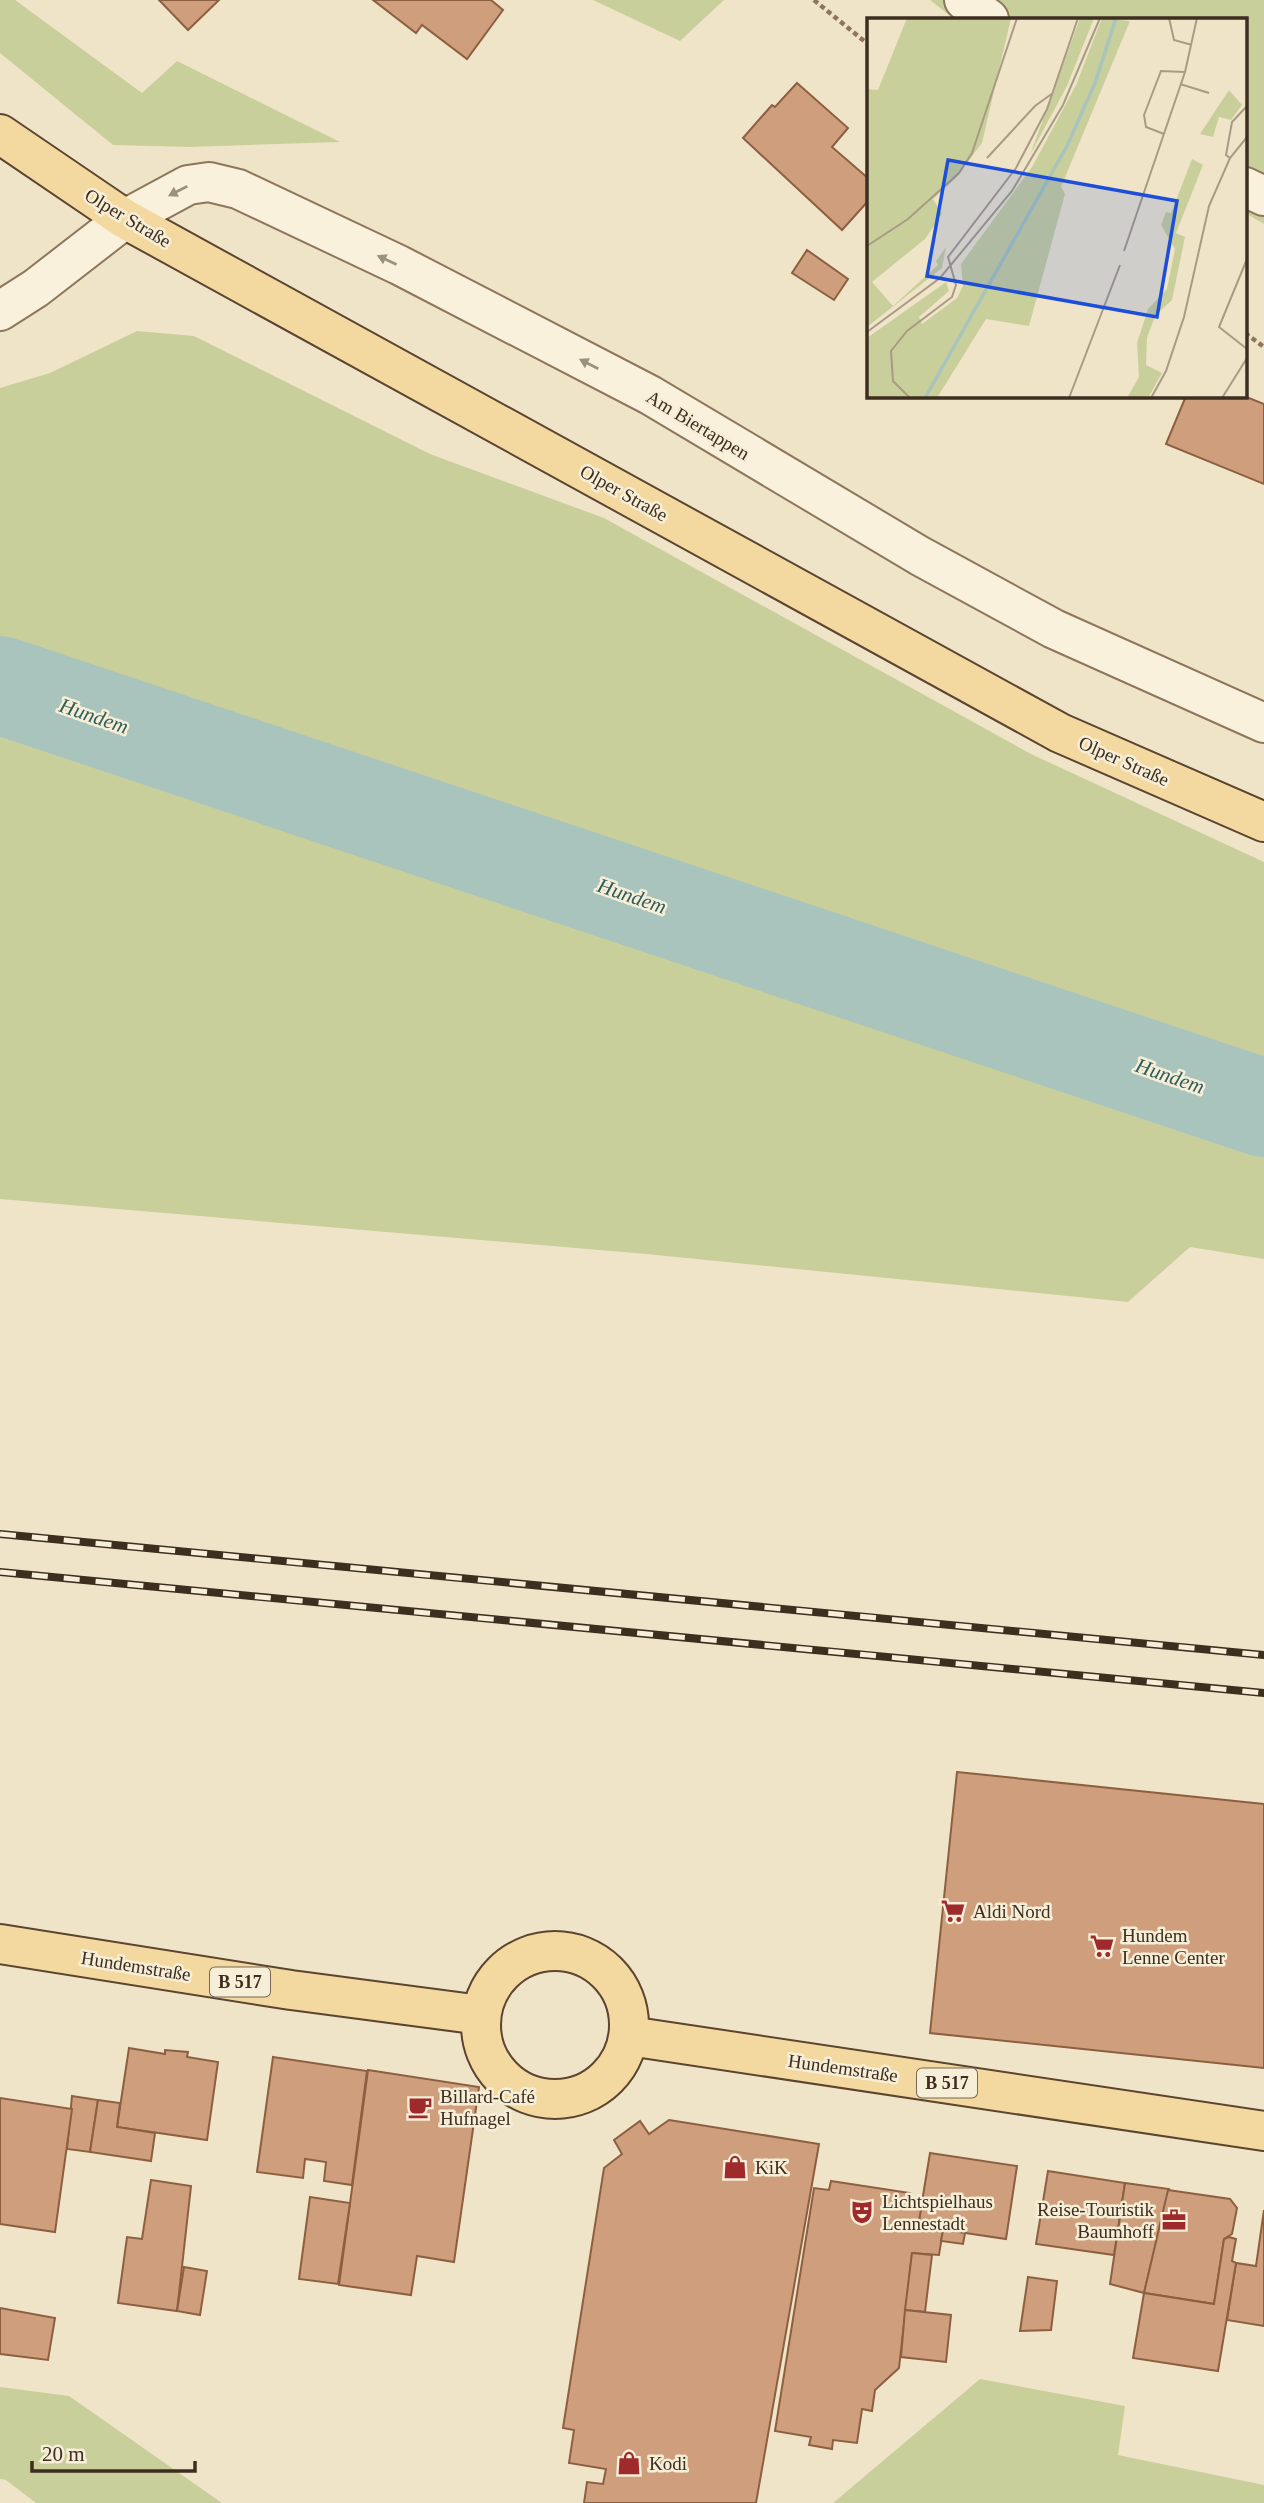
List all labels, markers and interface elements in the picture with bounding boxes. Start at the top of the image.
inset map [867,18,1246,397]
street label: Olper Straße [81,184,175,252]
one-way arrow [168,185,188,196]
one-way arrow [377,254,397,265]
one-way arrow [579,358,599,370]
street label: Am Biertappen [643,386,754,464]
street label: Olper Straße [577,460,671,526]
water label: Hundem [56,693,132,739]
street label: Olper Straße [1076,732,1172,790]
water label: Hundem [594,873,670,919]
water label: Hundem [1132,1053,1208,1099]
supermarket icon: Aldi Nord [939,1897,967,1925]
place label: Aldi Nord [973,1901,1051,1922]
place label: Hundem Lenne Center [1122,1925,1226,1968]
supermarket icon: Hundem Lenne Center [1088,1932,1116,1960]
street label: Hundemstraße [80,1947,192,1985]
road number: B 517 [210,1968,270,1996]
street label: Hundemstraße [787,2050,899,2086]
road number: B 517 [917,2068,977,2098]
place label: Billard-Café Hufnagel [440,2086,535,2129]
cafe icon: Billard-Café Hufnagel [406,2093,434,2121]
shop icon: KiK [721,2153,749,2181]
place label: KiK [755,2157,788,2178]
place label: Lichtspielhaus Lennestadt [882,2191,993,2234]
theatre icon: Lichtspielhaus Lennestadt [848,2198,876,2226]
place label: Reise-Touristik Baumhoff [1037,2199,1155,2242]
office icon: Reise-Touristik Baumhoff [1160,2206,1188,2234]
scale bar [32,2430,194,2474]
text: 20 m [42,2442,85,2466]
shop icon: Kodi [615,2449,643,2477]
place label: Kodi [649,2453,687,2474]

